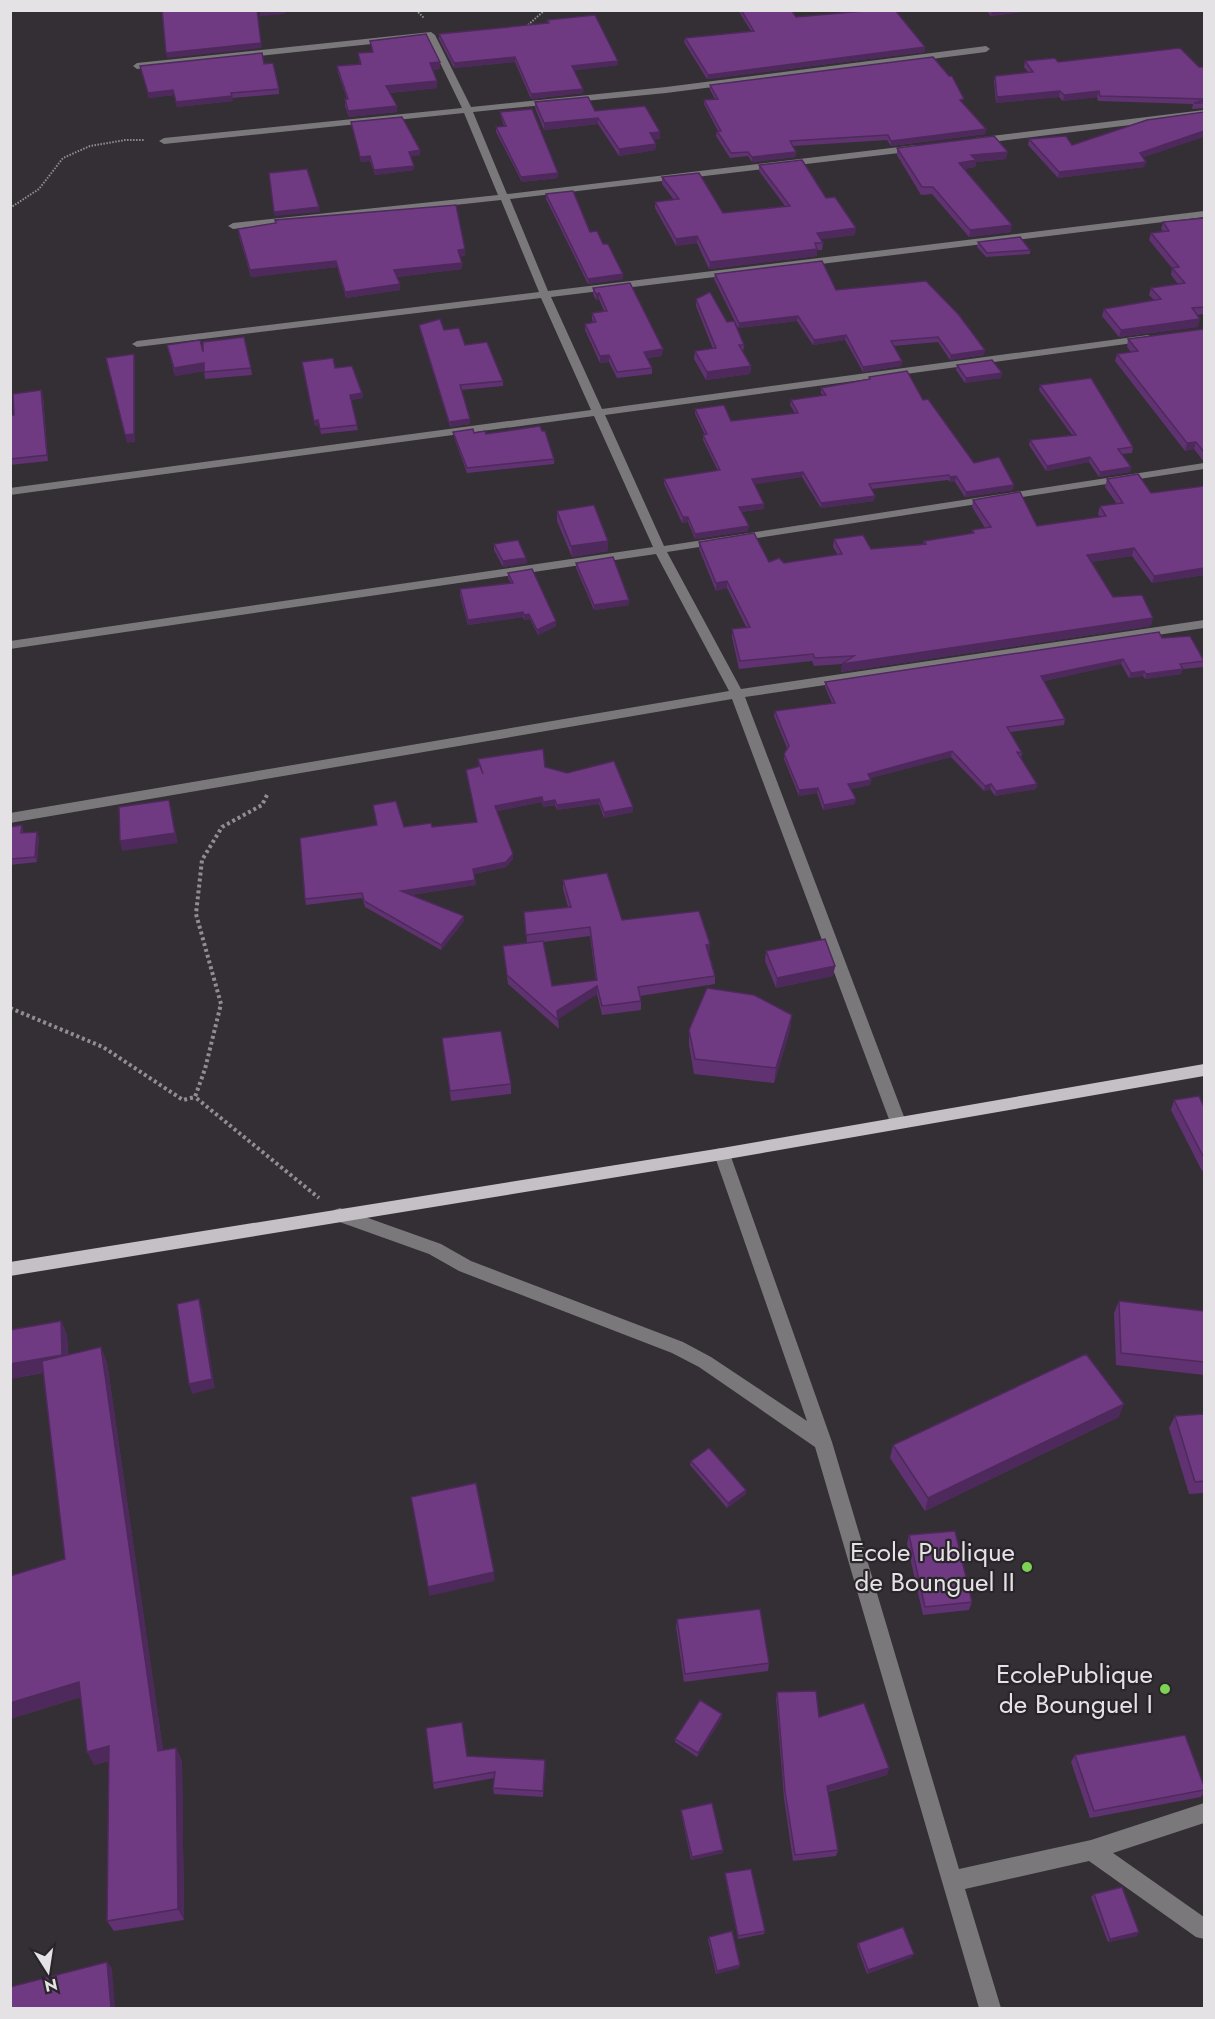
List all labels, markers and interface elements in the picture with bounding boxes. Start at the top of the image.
place label: Ecole Publique de Bounguel II [850,1533,1015,1601]
marker: Ecole Publique de Bounguel II [1020,1560,1034,1574]
place label: EcolePublique de Bounguel I [996,1655,1153,1723]
marker: EcolePublique de Bounguel I [1158,1682,1172,1696]
north arrow [18,1941,78,2001]
text: N [42,1973,60,1998]

